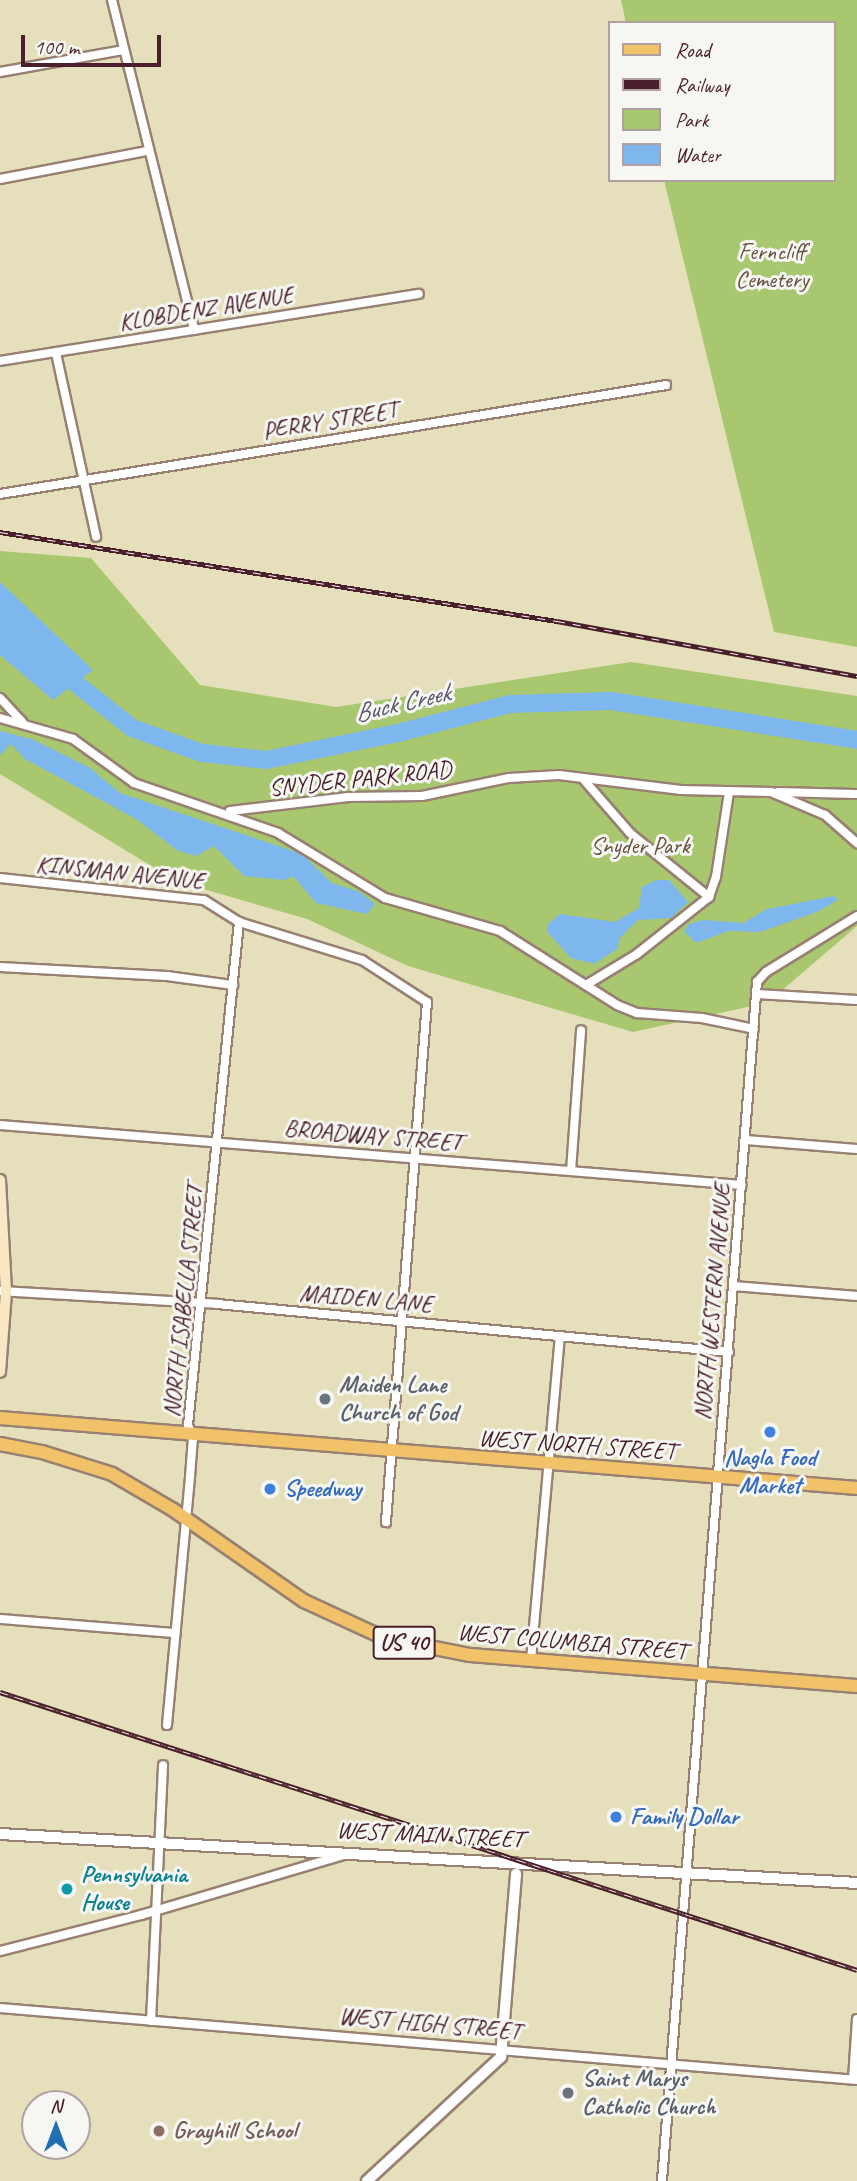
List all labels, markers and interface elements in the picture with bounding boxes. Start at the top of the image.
scale bar [24,21,164,65]
legend [608,21,836,182]
text: 100 m [34,34,79,60]
text: Road [675,37,710,63]
text: Railway [675,72,729,98]
text: Park [675,107,708,133]
text: Water [675,142,721,168]
park label: Ferncliff Cemetery [736,238,808,294]
street label: KLOBDENZ AVENUE [116,281,296,337]
street label: PERRY STREET [261,396,399,446]
water label: Buck Creek [352,677,452,729]
street label: SNYDER PARK ROAD [267,755,453,803]
park label: Snyder Park [590,832,690,860]
street label: KINSMAN AVENUE [35,850,205,896]
street label: BROADWAY STREET [283,1114,463,1158]
street label: NORTH WESTERN AVENUE [688,1182,738,1422]
street label: NORTH ISABELLA STREET [157,1183,211,1419]
street label: MAIDEN LANE [298,1279,434,1319]
place label: Maiden Lane Church of God [339,1371,458,1427]
marker: Maiden Lane Church of God [317,1391,333,1407]
street label: WEST NORTH STREET [478,1424,676,1466]
marker: Nagla Food Market [762,1424,778,1440]
place label: Nagla Food Market [724,1444,816,1500]
place label: Speedway [284,1475,361,1503]
marker: Speedway [262,1481,278,1497]
street label: WEST COLUMBIA STREET [456,1618,688,1666]
road number: US 40 [372,1624,436,1662]
place label: Family Dollar [630,1803,738,1831]
marker: Family Dollar [608,1809,624,1825]
street label: WEST MAIN STREET [336,1816,524,1854]
place label: Pennsylvania House [81,1861,187,1917]
marker: Pennsylvania House [59,1881,75,1897]
street label: WEST HIGH STREET [338,2002,522,2046]
place label: Saint Marys Catholic Church [582,2065,716,2121]
marker: Saint Marys Catholic Church [560,2085,576,2101]
north arrow [21,2090,91,2160]
text: N [50,2094,62,2118]
place label: Grayhill School [173,2117,295,2145]
marker: Grayhill School [151,2123,167,2139]

